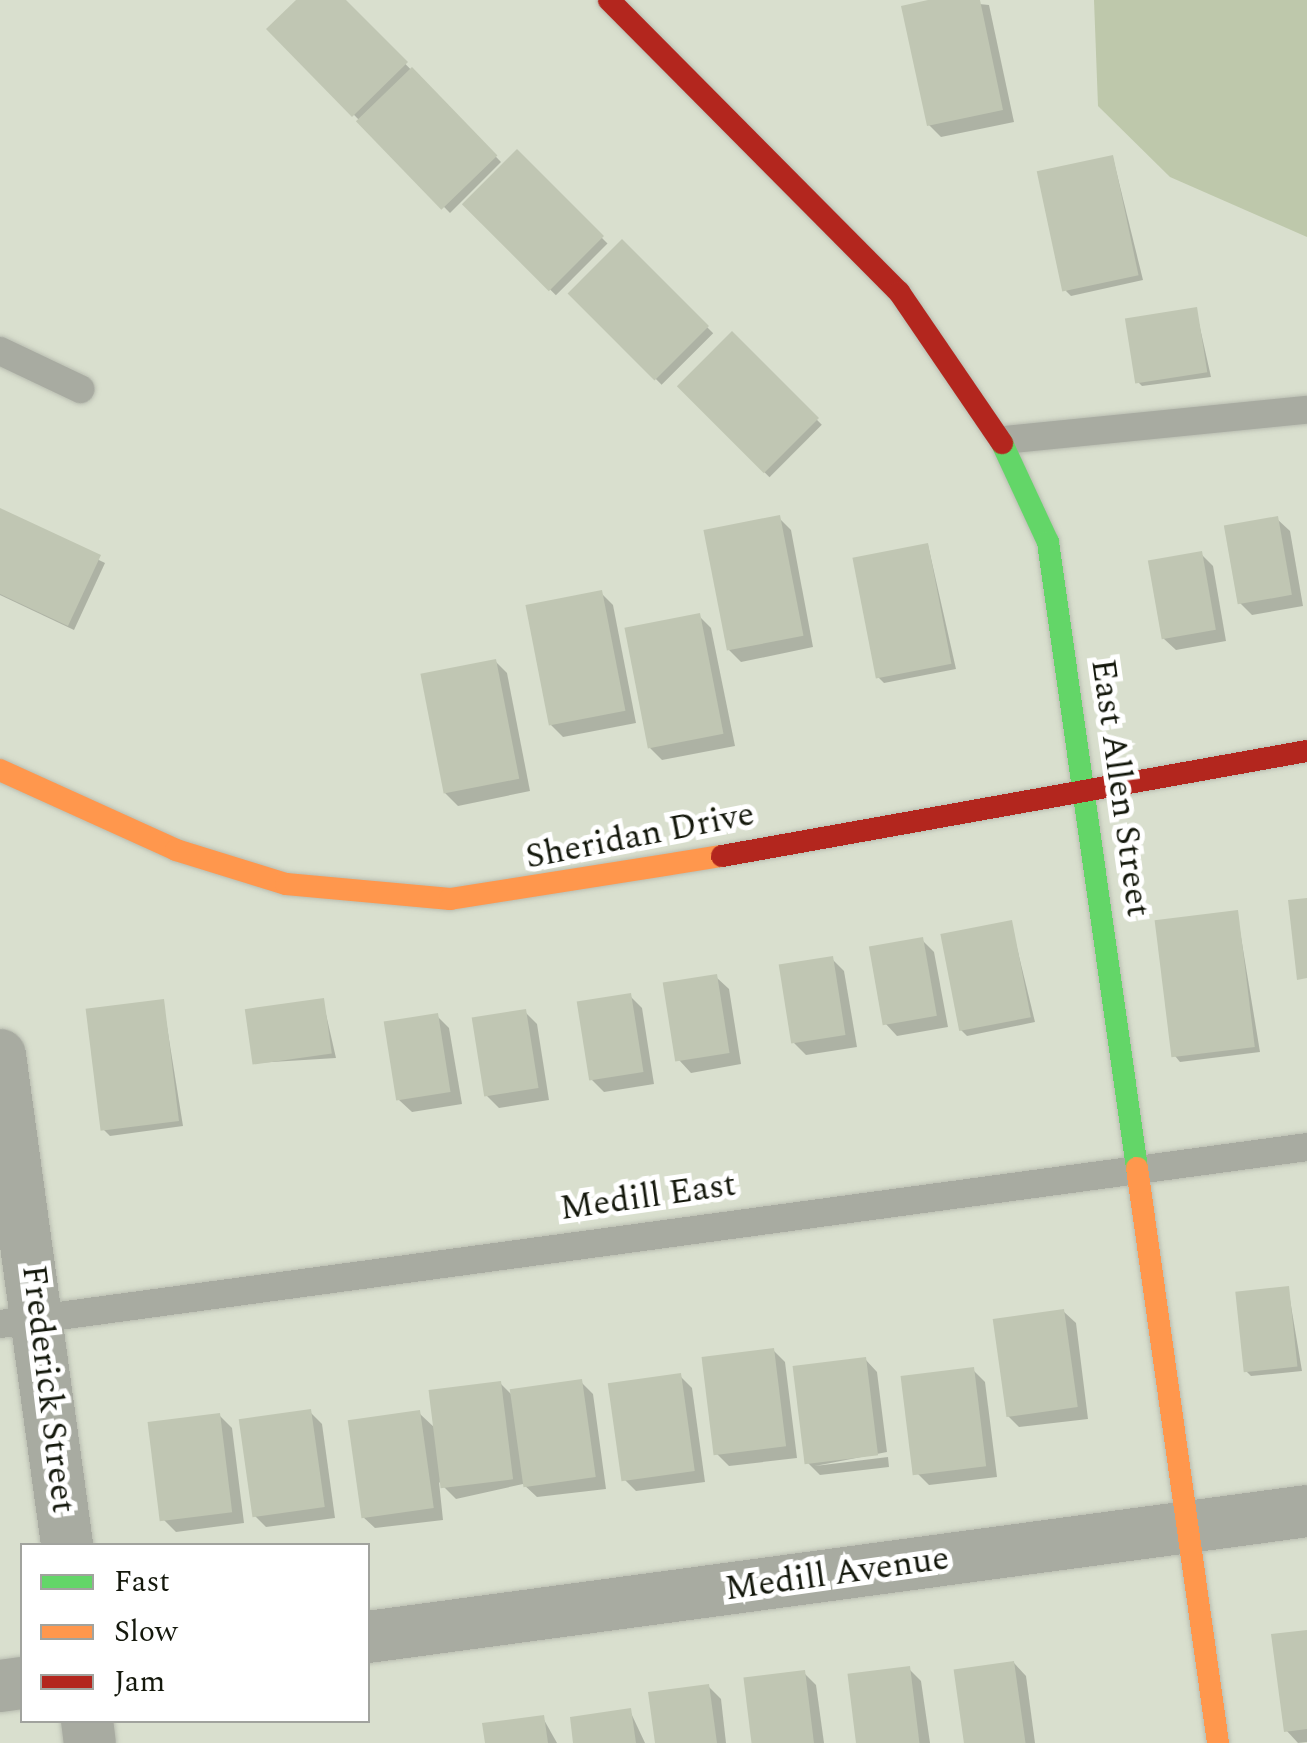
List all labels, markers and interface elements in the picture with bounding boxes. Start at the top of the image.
street label: East Allen Street [1081,656,1159,920]
street label: Sheridan Drive [522,793,758,879]
street label: Medill East [557,1164,739,1230]
street label: Frederick Street [12,1263,84,1515]
street label: Medill Avenue [722,1537,952,1611]
legend [20,1543,370,1723]
text: Fast [114,1559,170,1605]
text: Slow [114,1609,178,1655]
text: Jam [114,1659,165,1705]

